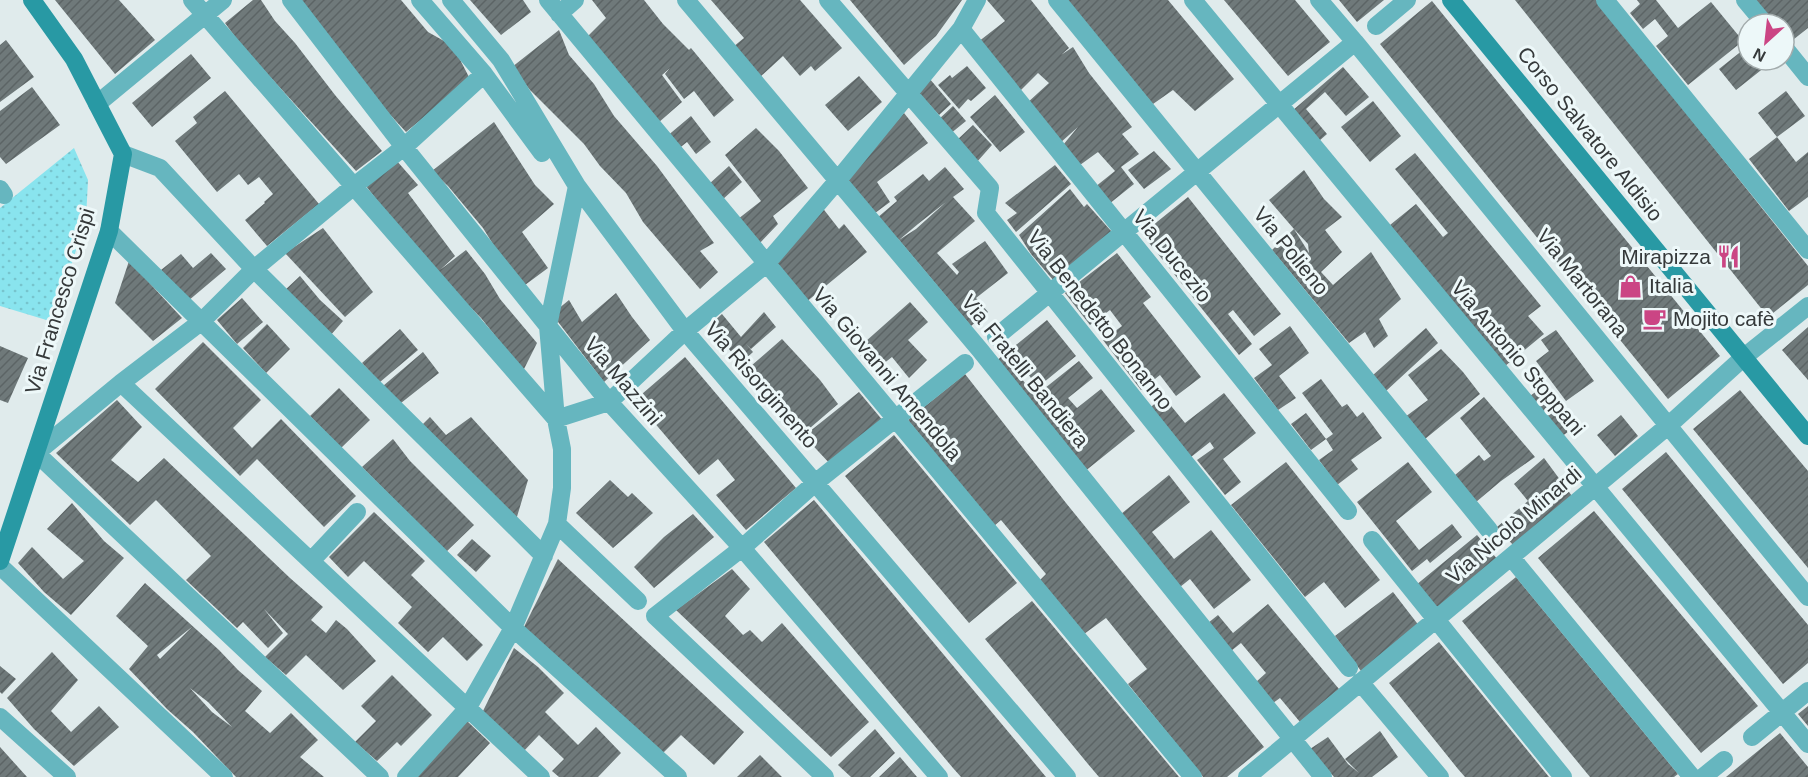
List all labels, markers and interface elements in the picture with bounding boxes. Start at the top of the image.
north arrow [1736,12,1796,72]
street label: Corso Salvatore Aldisio [1513,42,1668,225]
text: N [1750,45,1768,65]
street label: Via Polieno [1249,202,1334,299]
street label: Via Francesco Crispi [20,205,99,397]
street label: Via Ducezio [1128,205,1216,306]
street label: Via Martorana [1532,224,1633,341]
street label: Via Benedetto Bonanno [1023,225,1178,414]
restaurant icon: Mirapizza [1716,244,1742,270]
place label: Mirapizza [1621,245,1711,268]
shop icon: Italia [1618,273,1644,299]
place label: Italia [1649,274,1694,297]
street label: Via Antonio Stoppani [1447,276,1590,440]
street label: Via Giovanni Amendola [809,283,966,465]
street label: Via Fratelli Bandiera [957,290,1094,451]
cafe icon: Mojito cafè [1642,306,1668,332]
place label: Mojito cafè [1673,307,1775,330]
street label: Via Risorgimento [700,317,822,452]
street label: Via Mazzini [580,332,667,429]
street label: Via Nicolò Minardi [1442,462,1586,588]

